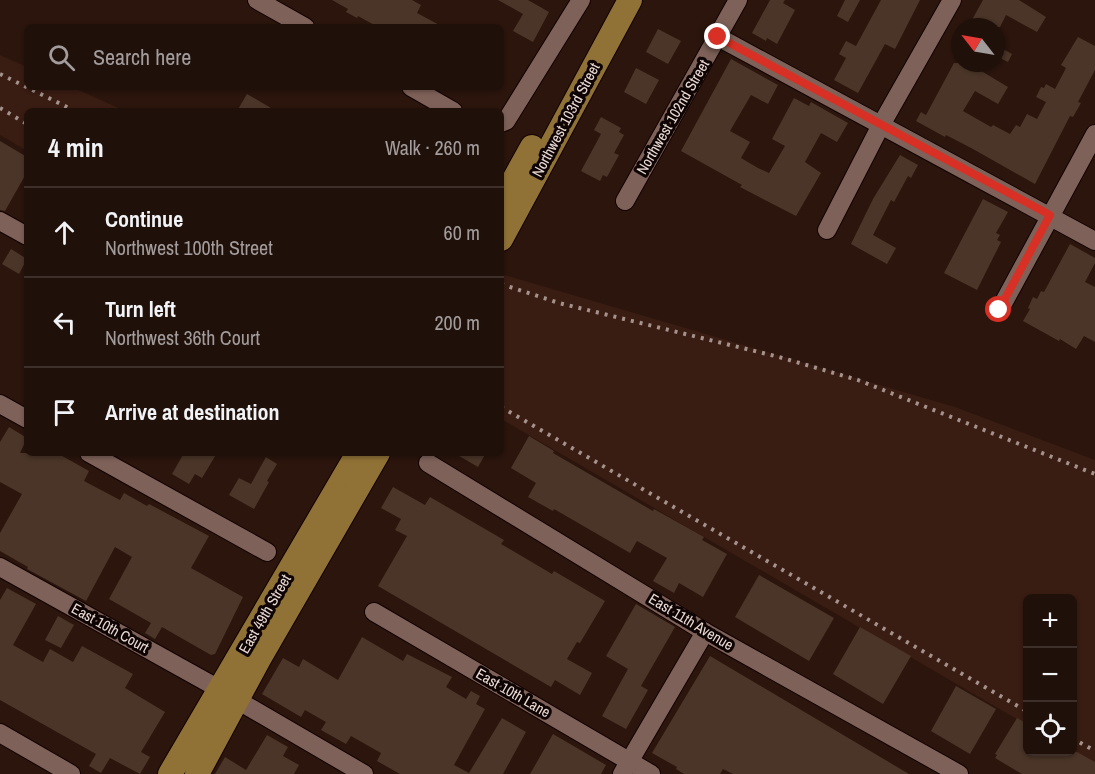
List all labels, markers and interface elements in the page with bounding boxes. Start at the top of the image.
north arrow [951,18,1005,72]
route end [704,23,730,49]
search box [24,24,504,90]
icon: search [45,41,78,74]
text: Search here [93,42,191,72]
street label: Northwest 102nd Street [631,55,714,178]
street label: Northwest 103rd Street [527,58,605,181]
text: 4 min [48,130,104,165]
text: Walk · 260 m [385,134,480,161]
text: Continue [105,204,183,234]
icon: ahead [48,216,81,249]
text: 60 m [444,219,480,246]
text: Northwest 100th Street [105,234,273,261]
text: Turn left [105,294,176,324]
route start [985,296,1011,322]
icon: left [48,306,81,339]
text: 200 m [434,309,480,336]
text: Northwest 36th Court [105,324,260,351]
icon: arrive [48,396,81,429]
text: Arrive at destination [105,397,279,427]
street label: East 49th Street [233,570,296,657]
street label: East 11th Avenue [645,588,738,655]
map controls [1023,594,1077,756]
button: + [1023,594,1077,648]
street label: East 10th Court [68,598,153,658]
button: − [1023,648,1077,702]
street label: East 10th Lane [472,663,554,722]
button: locate [1023,702,1077,756]

